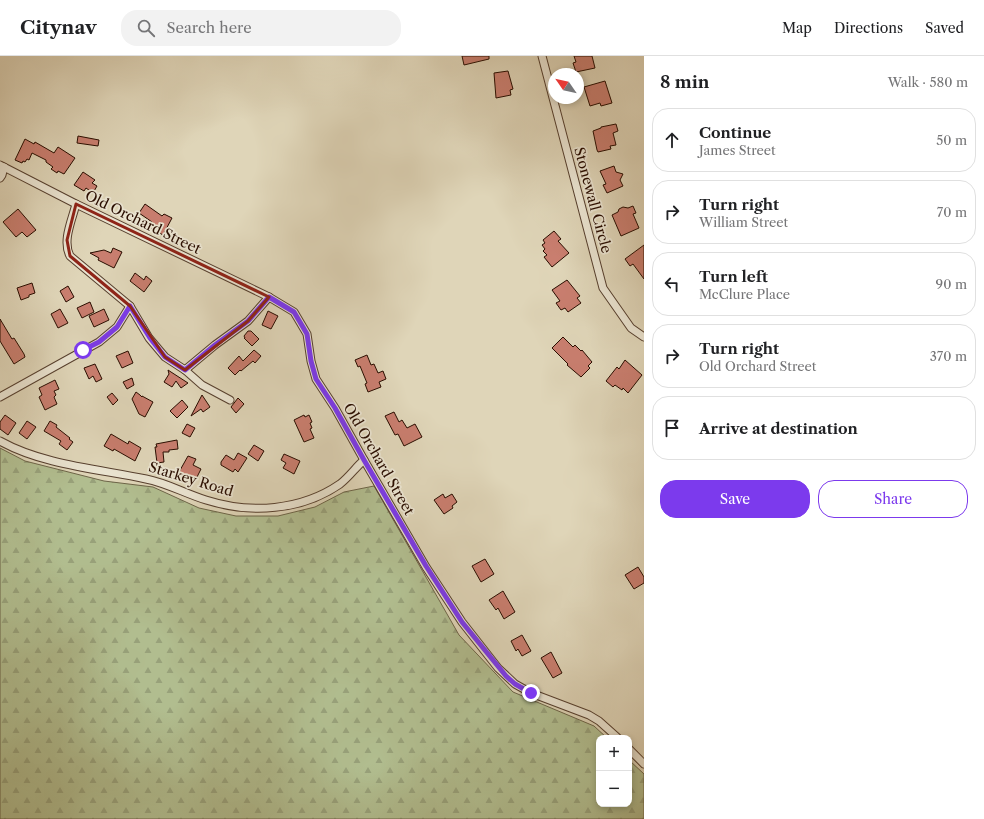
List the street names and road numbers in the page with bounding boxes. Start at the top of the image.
street label: Stonewall Circle [570,145,616,255]
street label: Old Orchard Street [82,186,204,258]
street label: Old Orchard Street [340,400,418,518]
street label: Starkey Road [147,458,236,501]

